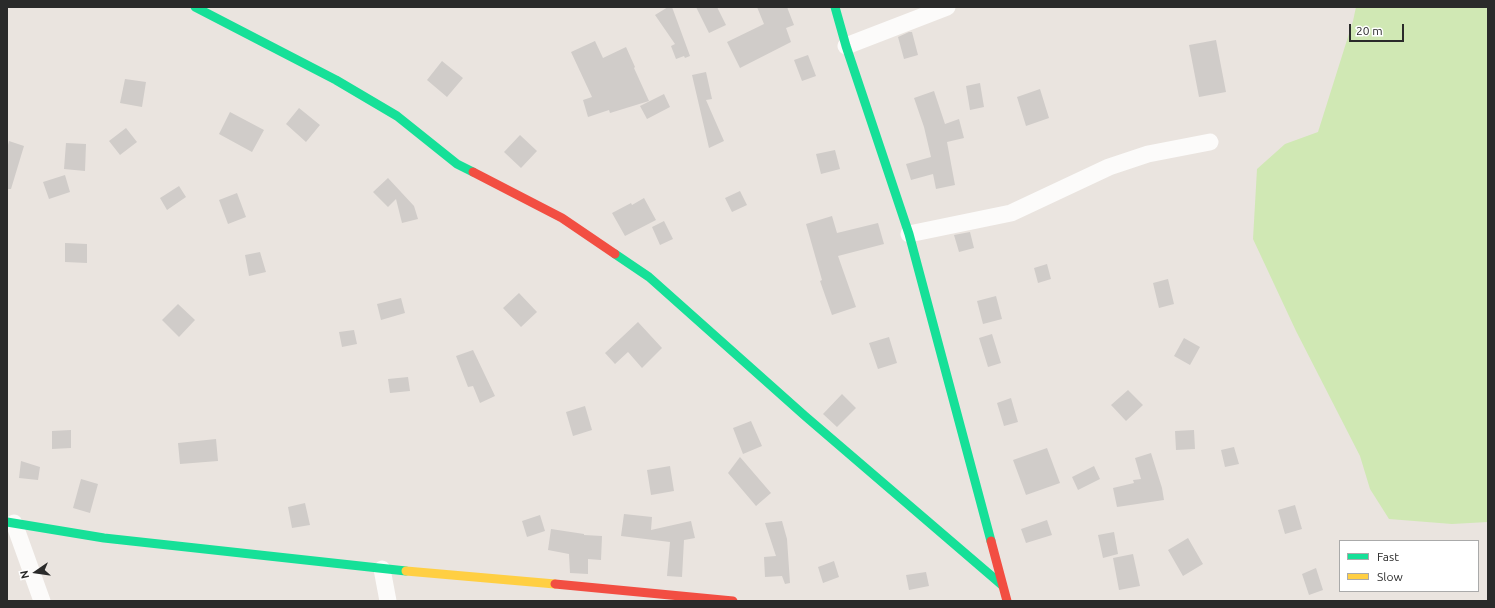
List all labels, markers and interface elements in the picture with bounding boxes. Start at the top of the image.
scale bar [1351,16,1406,42]
text: 20 m [1356,24,1383,37]
legend [1339,540,1479,592]
text: Fast [1377,550,1399,563]
north arrow [16,552,56,592]
text: N [18,569,31,580]
text: Slow [1377,570,1403,583]

